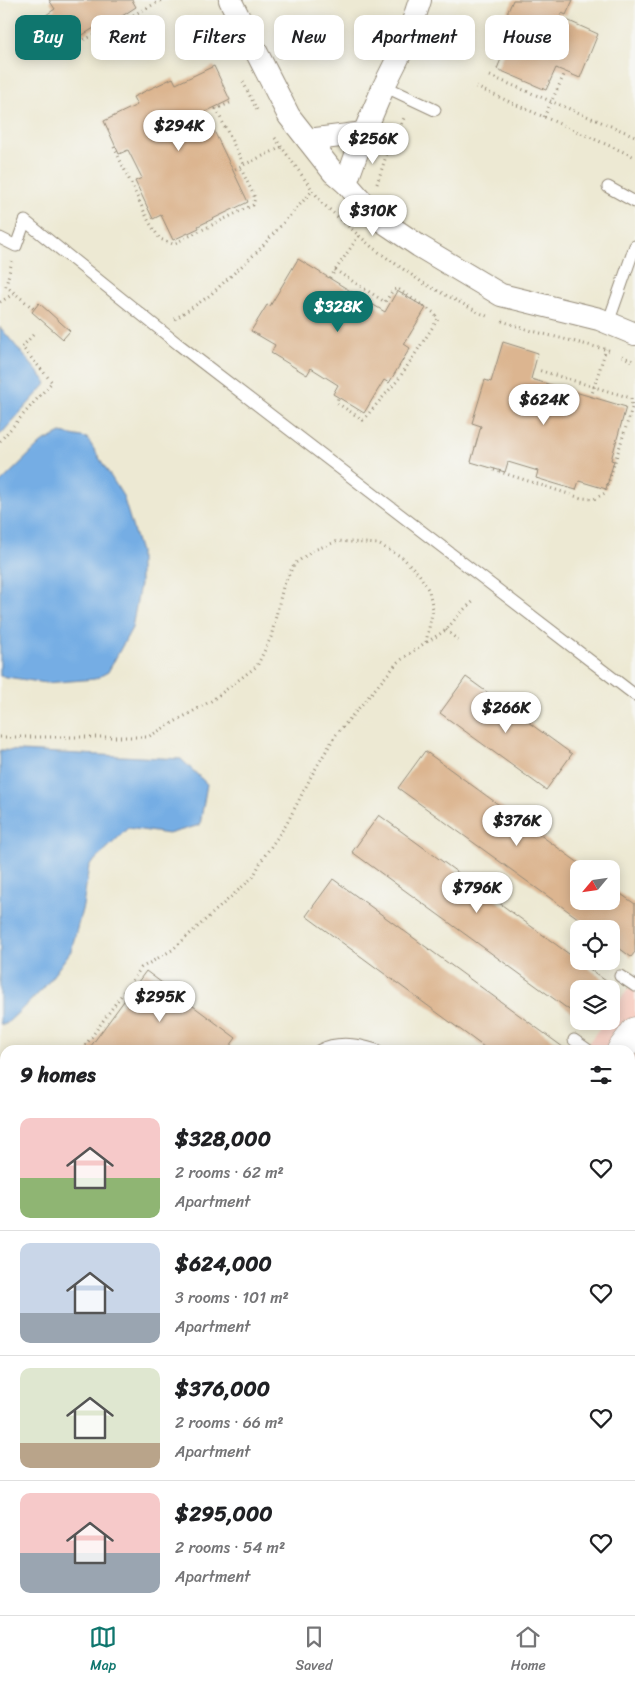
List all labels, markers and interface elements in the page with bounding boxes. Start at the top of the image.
chip: Buy [15,15,81,60]
chip: Rent [91,15,165,60]
chip: Filters [175,15,264,60]
chip: New [274,15,344,60]
chip: Apartment [354,15,475,60]
chip: House [485,15,569,60]
pin: $294K [144,110,214,152]
text: $294K [154,111,204,140]
pin: $256K [338,122,408,165]
text: $256K [349,124,397,153]
pin: $310K [338,194,408,237]
text: $310K [350,196,396,225]
pin: $328K [303,290,373,333]
text: $328K [314,292,362,321]
pin: $624K [509,384,579,426]
text: $624K [520,385,568,414]
pin: $266K [471,692,541,734]
text: $266K [482,693,530,722]
pin: $376K [482,804,552,847]
text: $376K [493,806,541,835]
north arrow [570,860,620,910]
map controls [570,860,620,1030]
pin: $796K [442,872,512,914]
text: $796K [453,873,501,902]
button: locate [570,920,620,970]
pin: $295K [125,980,195,1023]
button: layers [570,980,620,1030]
text: $295K [135,982,185,1011]
text: 9 homes [20,1056,96,1094]
icon: filters [587,1061,615,1089]
text: $328,000 [175,1120,271,1158]
icon: home [60,1138,120,1198]
icon: heart [587,1154,615,1182]
text: 2 rooms · 62 m² [175,1158,284,1187]
text: Apartment [175,1187,251,1216]
text: $624,000 [175,1245,272,1283]
icon: home [60,1263,120,1323]
icon: heart [587,1279,615,1307]
text: 3 rooms · 101 m² [175,1283,289,1312]
text: Apartment [175,1312,251,1341]
text: $376,000 [175,1370,270,1408]
icon: home [60,1388,120,1448]
icon: heart [587,1404,615,1432]
text: 2 rooms · 66 m² [175,1408,284,1437]
text: Apartment [175,1437,251,1466]
text: $295,000 [175,1495,272,1533]
icon: home [60,1513,120,1573]
icon: heart [587,1529,615,1557]
text: 2 rooms · 54 m² [175,1533,285,1562]
text: Apartment [175,1562,251,1591]
tab: Map [89,1623,117,1678]
tab: Saved [296,1623,332,1678]
tab: Home [511,1623,546,1678]

